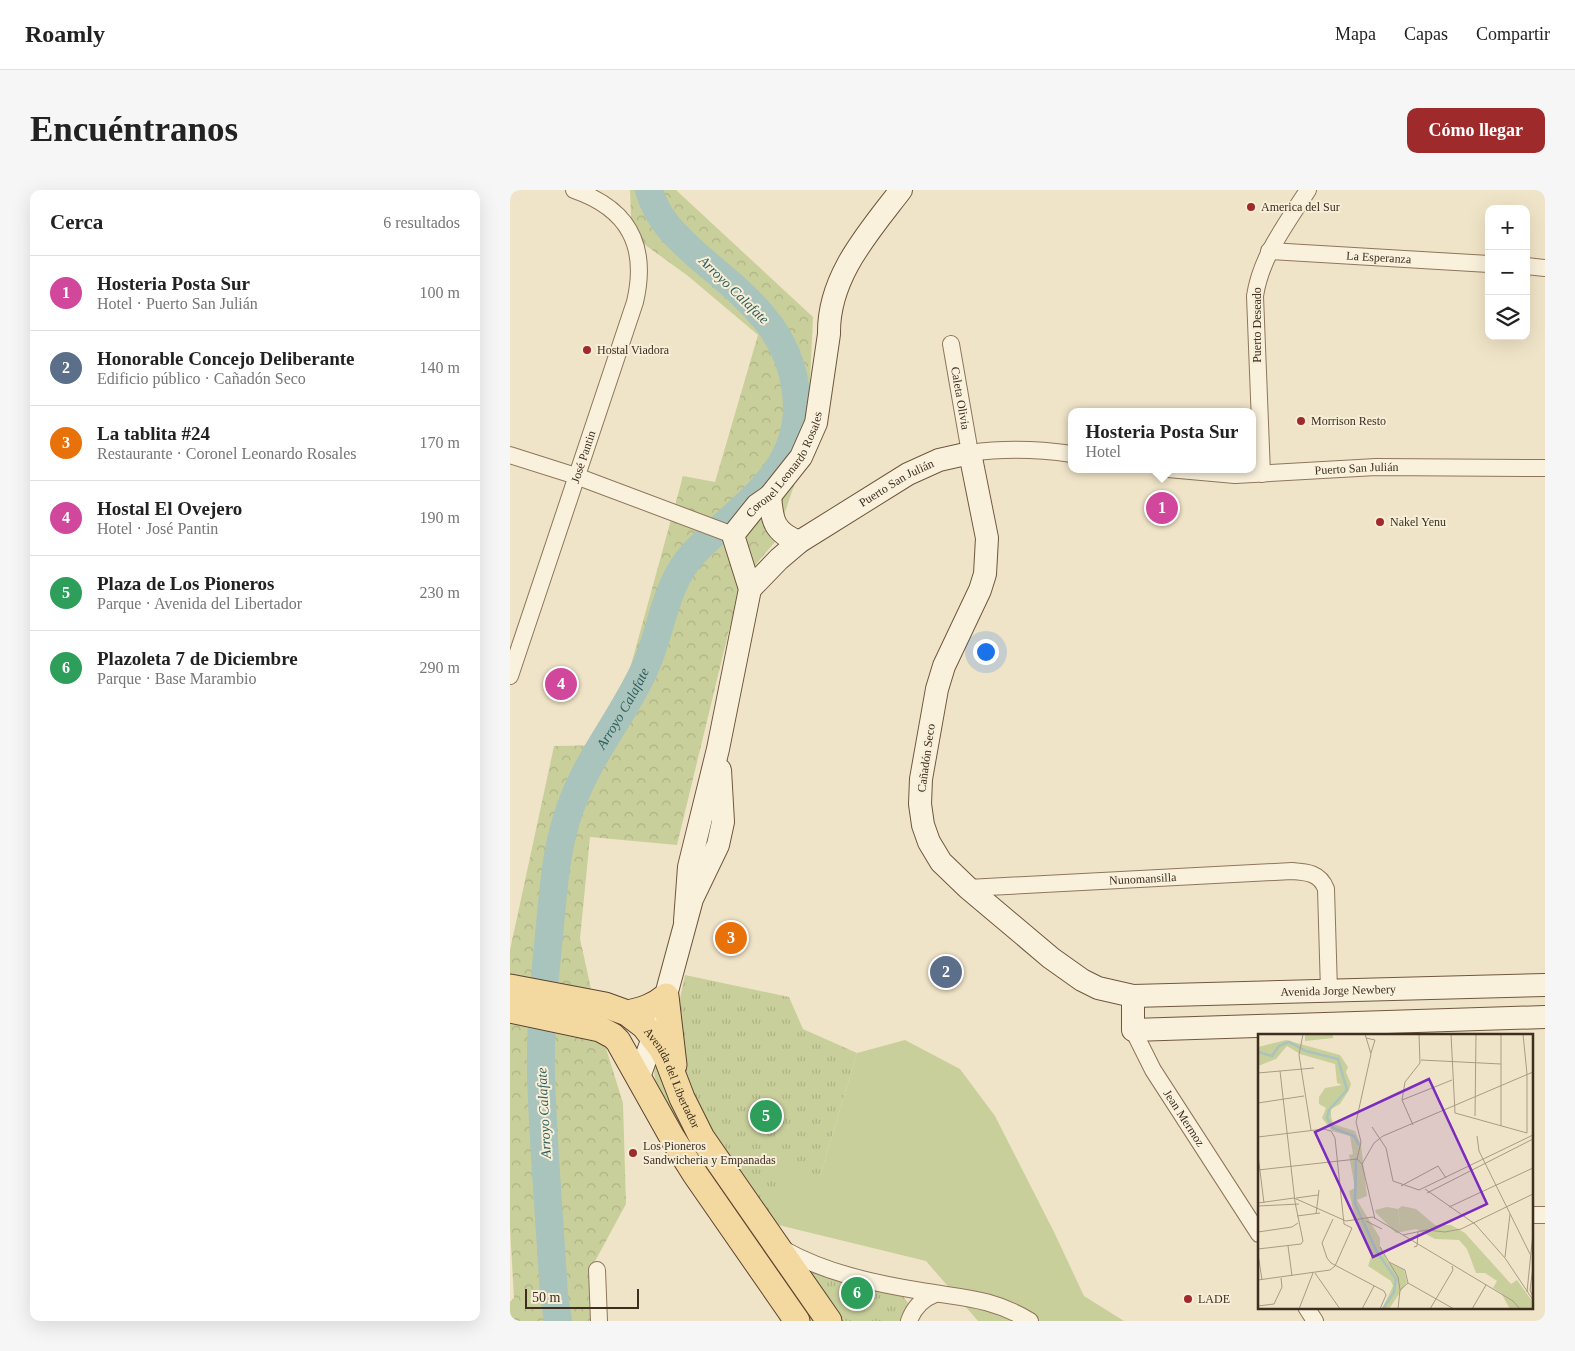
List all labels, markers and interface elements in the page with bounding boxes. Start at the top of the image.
text: Roamly [25,21,105,47]
text: Mapa [1335,24,1376,44]
text: Capas [1404,24,1448,44]
text: Compartir [1476,24,1550,44]
button: Cómo llegar [1407,108,1545,153]
text: Encuéntranos [30,110,238,149]
place label: America del Sur [1261,200,1340,214]
marker: America del Sur [1245,201,1257,213]
map controls [1485,205,1530,340]
button: + [1485,205,1530,250]
text: Cerca [50,210,103,234]
text: 6 resultados [383,214,460,231]
street label: La Esperanza [1346,249,1412,266]
button: − [1485,250,1530,295]
water label: Arroyo Calafate [695,252,772,327]
text: Hosteria Posta Sur [97,273,250,294]
text: 1 [62,284,70,301]
text: 100 m [420,284,460,301]
street label: Puerto Deseado [1250,287,1264,363]
text: Hotel · Puerto San Julián [97,295,258,312]
button: layers [1485,295,1530,340]
place label: Hostal Viadora [597,343,670,357]
marker: Hostal Viadora [581,344,593,356]
text: Honorable Concejo Deliberante [97,348,355,369]
text: 2 [62,359,70,376]
text: 140 m [420,359,460,376]
street label: Caleta Olivia [948,366,973,431]
text: Edificio público · Cañadón Seco [97,370,306,387]
popup [1068,408,1256,473]
street label: Coronel Leonardo Rosales [743,410,825,520]
place label: Morrison Resto [1311,414,1386,428]
marker: Morrison Resto [1295,415,1307,427]
text: Hosteria Posta Sur [1085,421,1239,442]
text: La tablita #24 [97,423,210,444]
street label: José Pantin [568,429,598,485]
text: 3 [62,434,70,451]
text: 170 m [420,434,460,451]
text: Hotel [1085,443,1121,460]
text: Restaurante · Coronel Leonardo Rosales [97,445,356,462]
street label: Puerto San Julián [856,456,936,510]
street label: Puerto San Julián [1314,460,1399,477]
pin: 1 [1146,489,1178,527]
text: Hostal El Ovejero [97,498,242,519]
text: 4 [62,509,70,526]
text: 190 m [420,509,460,526]
place label: Nakel Yenu [1390,515,1446,529]
marker: Nakel Yenu [1374,516,1386,528]
text: Hotel · José Pantin [97,520,218,537]
text: Plaza de Los Pioneros [97,573,275,594]
text: 5 [62,584,70,601]
text: 230 m [420,584,460,601]
text: Parque · Avenida del Libertador [97,595,302,612]
your location [973,639,999,665]
text: Plazoleta 7 de Diciembre [97,648,298,669]
text: 6 [62,659,70,676]
text: 290 m [420,659,460,676]
pin: 4 [545,665,577,703]
water label: Arroyo Calafate [593,665,652,752]
text: Parque · Base Marambio [97,670,257,687]
street label: Cañadón Seco [914,723,938,793]
street label: Nunomansilla [1109,870,1177,888]
pin: 3 [715,919,747,957]
pin: 2 [930,953,962,991]
street label: Avenida Jorge Newbery [1280,982,1396,999]
street label: Avenida del Libertador [641,1025,703,1131]
inset map [1258,1034,1532,1308]
water label: Arroyo Calafate [534,1067,554,1160]
street label: Jean Mermoz [1161,1087,1208,1149]
pin: 5 [750,1097,782,1135]
place label: Los Pioneros Sandwicheria y Empanadas [643,1139,776,1167]
marker: Los Pioneros Sandwicheria y Empanadas [627,1147,639,1159]
pin: 6 [841,1274,873,1312]
scale bar [525,1286,639,1309]
text: 50 m [532,1290,560,1305]
place label: LADE [1198,1292,1230,1306]
marker: LADE [1182,1293,1194,1305]

